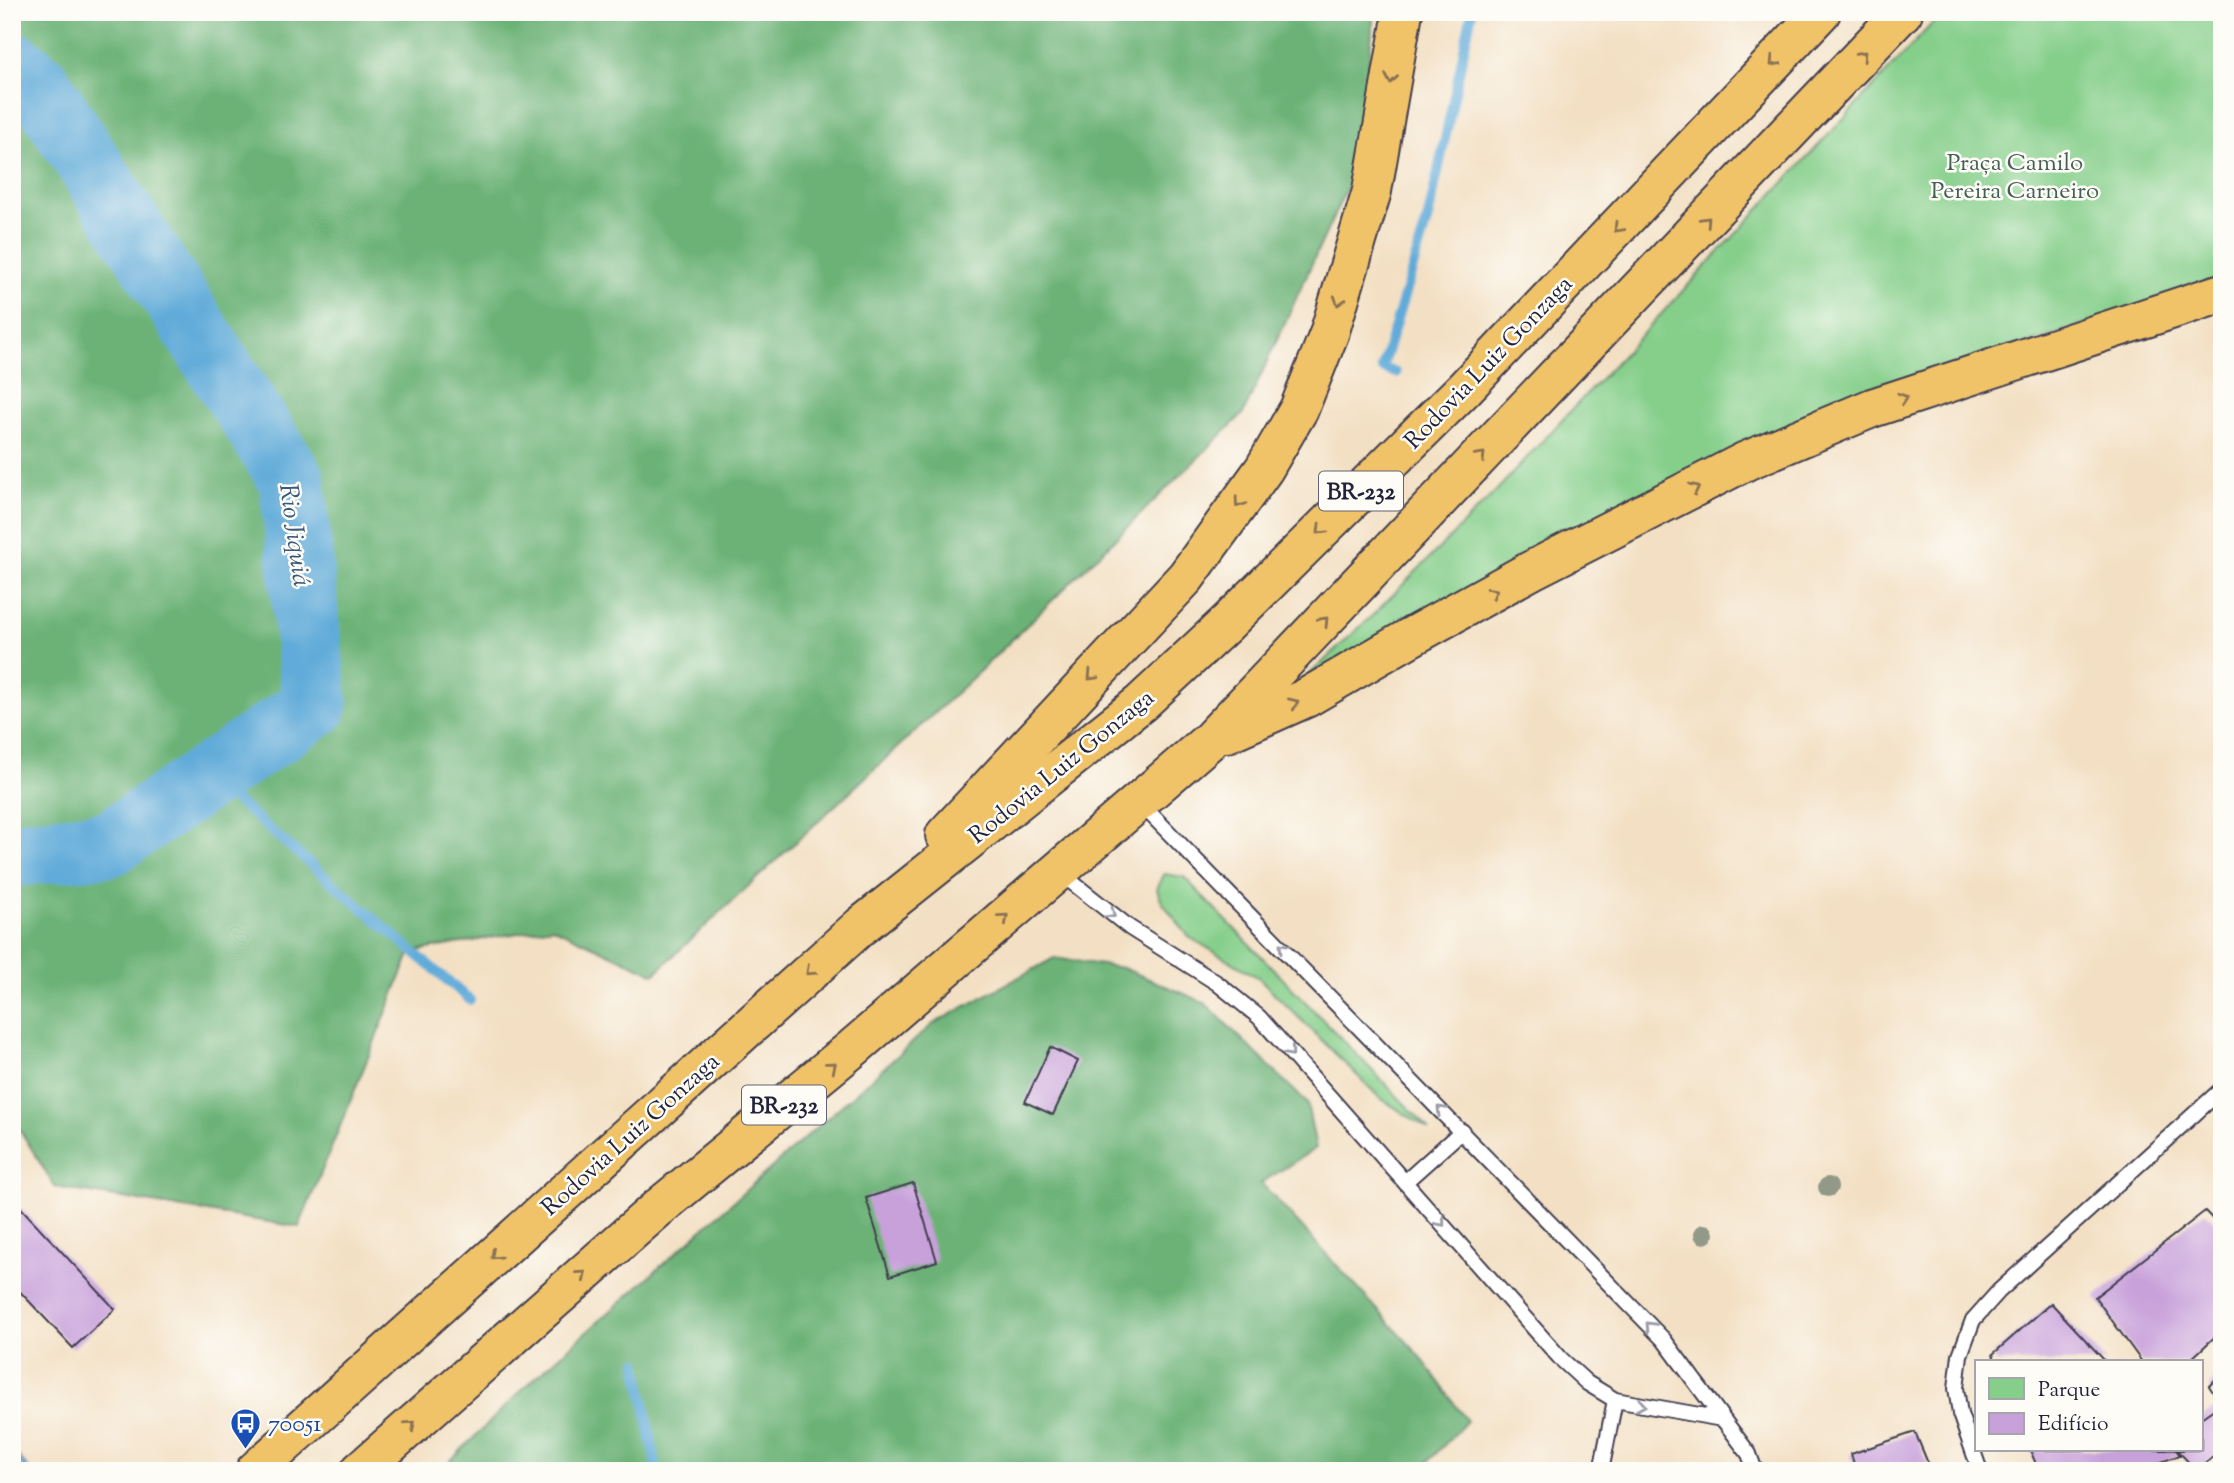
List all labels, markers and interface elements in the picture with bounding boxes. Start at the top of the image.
one-way arrow [1854,50,1867,63]
one-way arrow [1770,54,1782,67]
one-way arrow [1385,73,1400,85]
park label: Praça Camilo Pereira Carneiro [1931,147,2099,209]
one-way arrow [1698,216,1710,229]
one-way arrow [1614,220,1626,233]
street label: Rodovia Luiz Gonzaga [1397,269,1581,458]
one-way arrow [1333,294,1348,306]
one-way arrow [1897,391,1909,406]
one-way arrow [1473,451,1486,464]
road number: BR-232 [1319,471,1403,510]
water label: Rio Jiquiá [268,482,319,589]
one-way arrow [1687,482,1700,496]
one-way arrow [1235,495,1247,508]
one-way arrow [1317,522,1330,535]
one-way arrow [1485,587,1498,600]
one-way arrow [1316,616,1329,629]
one-way arrow [1088,668,1101,681]
street label: Rodovia Luiz Gonzaga [962,682,1162,853]
one-way arrow [1287,698,1299,712]
one-way arrow [1104,905,1116,918]
one-way arrow [996,914,1009,926]
one-way arrow [1278,942,1291,955]
one-way arrow [805,963,818,976]
one-way arrow [1282,1043,1294,1056]
street label: Rodovia Luiz Gonzaga [535,1046,728,1225]
one-way arrow [823,1062,836,1074]
road number: BR-232 [742,1086,826,1124]
one-way arrow [1437,1105,1450,1118]
one-way arrow [1433,1214,1445,1227]
one-way arrow [490,1247,503,1259]
one-way arrow [574,1271,587,1283]
one-way arrow [1646,1321,1659,1334]
legend [1975,1360,2202,1452]
text: Parque [2038,1376,2100,1406]
one-way arrow [1635,1396,1647,1411]
bus stop icon: 70051 [228,1406,262,1450]
place label: 70051 [268,1408,321,1442]
text: Edifício [2038,1410,2108,1440]
one-way arrow [403,1421,416,1433]

